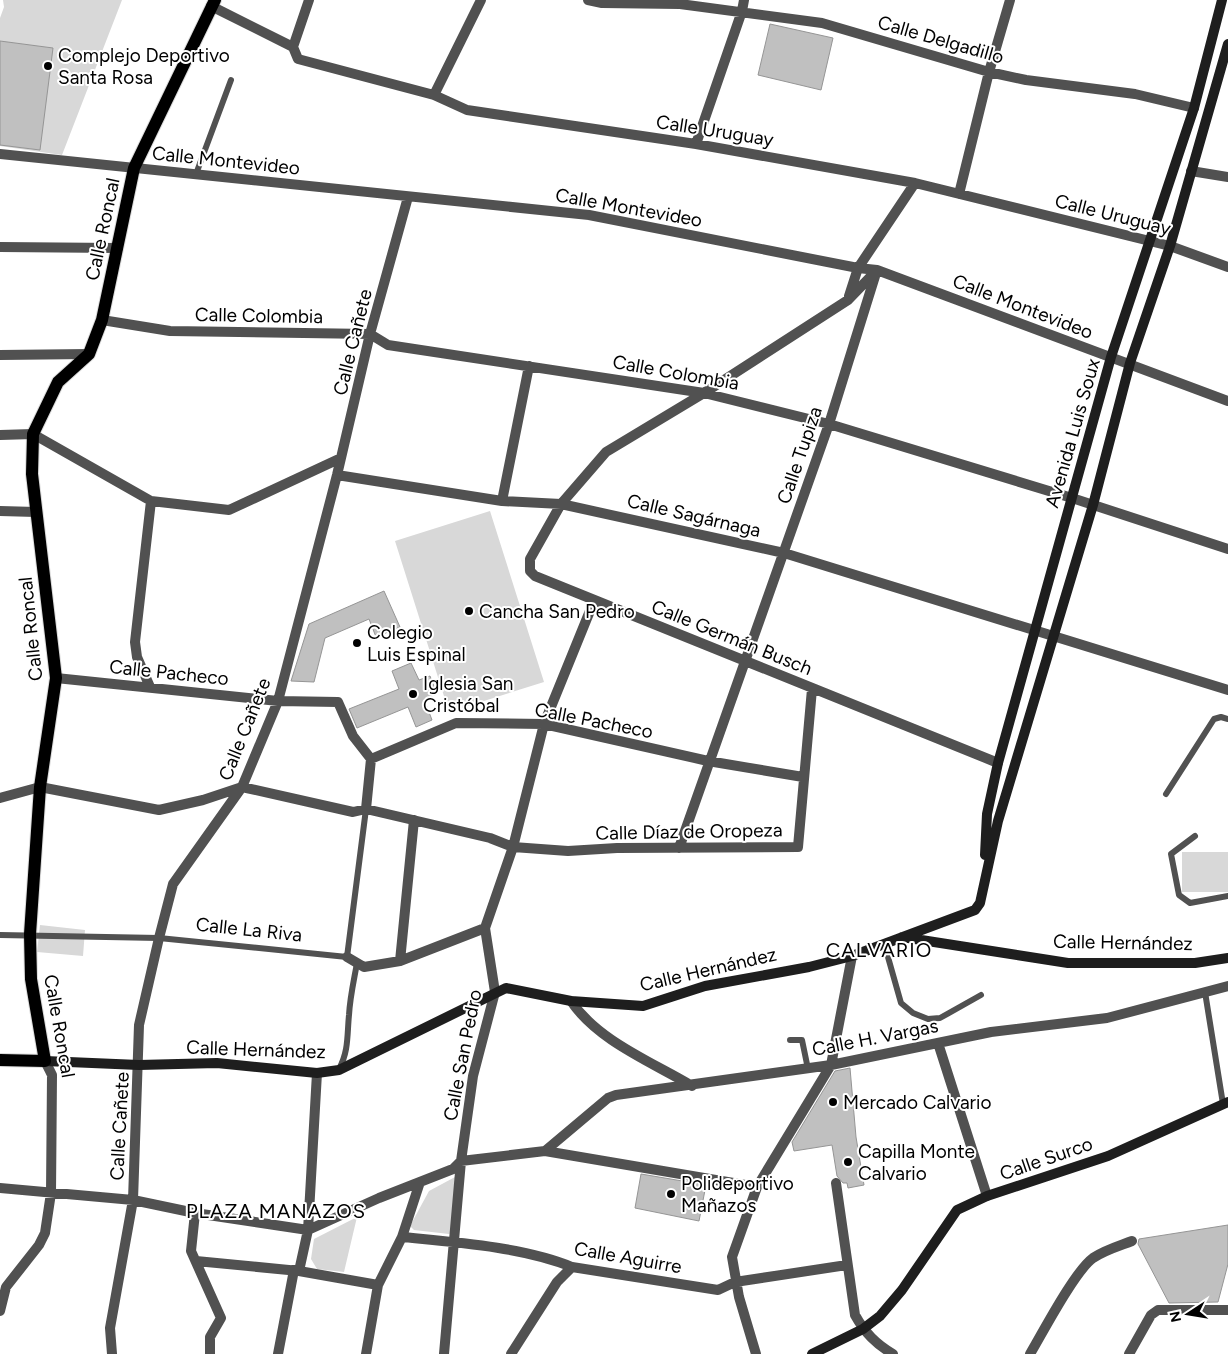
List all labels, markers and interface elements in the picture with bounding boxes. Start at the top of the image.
street label: Calle Delgadillo [875,10,1007,68]
place label: Complejo Deportivo Santa Rosa [58,44,230,89]
marker: Complejo Deportivo Santa Rosa [42,60,54,72]
street label: Calle Uruguay [655,110,775,151]
street label: Calle Montevideo [151,141,301,180]
street label: Calle Roncal [80,176,125,283]
street label: Calle Montevideo [554,183,704,232]
street label: Calle Uruguay [1053,189,1173,240]
street label: Calle Montevideo [949,269,1096,344]
street label: Calle Cañete [328,287,377,398]
street label: Calle Colombia [195,303,323,328]
street label: Calle Colombia [611,350,741,395]
street label: Avenida Luis Soux [1040,356,1105,510]
street label: Calle Tupiza [772,403,827,507]
street label: Calle Sagárnaga [625,489,763,542]
street label: Calle Roncal [14,576,47,682]
street label: Calle Germán Busch [648,595,815,680]
place label: Cancha San Pedro [479,600,635,623]
marker: Cancha San Pedro [463,605,475,617]
place label: Colegio Luis Espinal [367,621,466,666]
marker: Colegio Luis Espinal [351,637,363,649]
street label: Calle Pacheco [108,655,230,690]
place label: Iglesia San Cristóbal [423,672,513,717]
street label: Calle Cañete [213,674,275,784]
marker: Iglesia San Cristóbal [407,688,419,700]
street label: Calle Pacheco [533,698,655,743]
street label: Calle Díaz de Oropeza [595,818,783,845]
street label: Calle La Riva [195,912,303,947]
street label: Calle Hernández [1053,930,1193,955]
district label: CALVARIO [826,938,932,962]
street label: Calle Hernández [638,943,779,996]
street label: Calle Roncal [39,973,80,1080]
street label: Calle San Pedro [438,988,486,1123]
street label: Calle H. Vargas [810,1014,940,1061]
street label: Calle Hernández [186,1036,326,1063]
street label: Calle Cañete [105,1071,134,1181]
place label: Mercado Calvario [843,1091,991,1114]
marker: Mercado Calvario [827,1096,839,1108]
street label: Calle Surco [997,1132,1096,1185]
place label: Capilla Monte Calvario [858,1140,975,1185]
marker: Capilla Monte Calvario [842,1156,854,1168]
place label: Polideportivo Mañazos [681,1172,794,1217]
marker: Polideportivo Mañazos [665,1188,677,1200]
district label: PLAZA MANAZOS [186,1199,366,1223]
street label: Calle Aguirre [572,1237,684,1278]
north arrow [1163,1289,1213,1339]
text: N [1166,1310,1185,1324]

